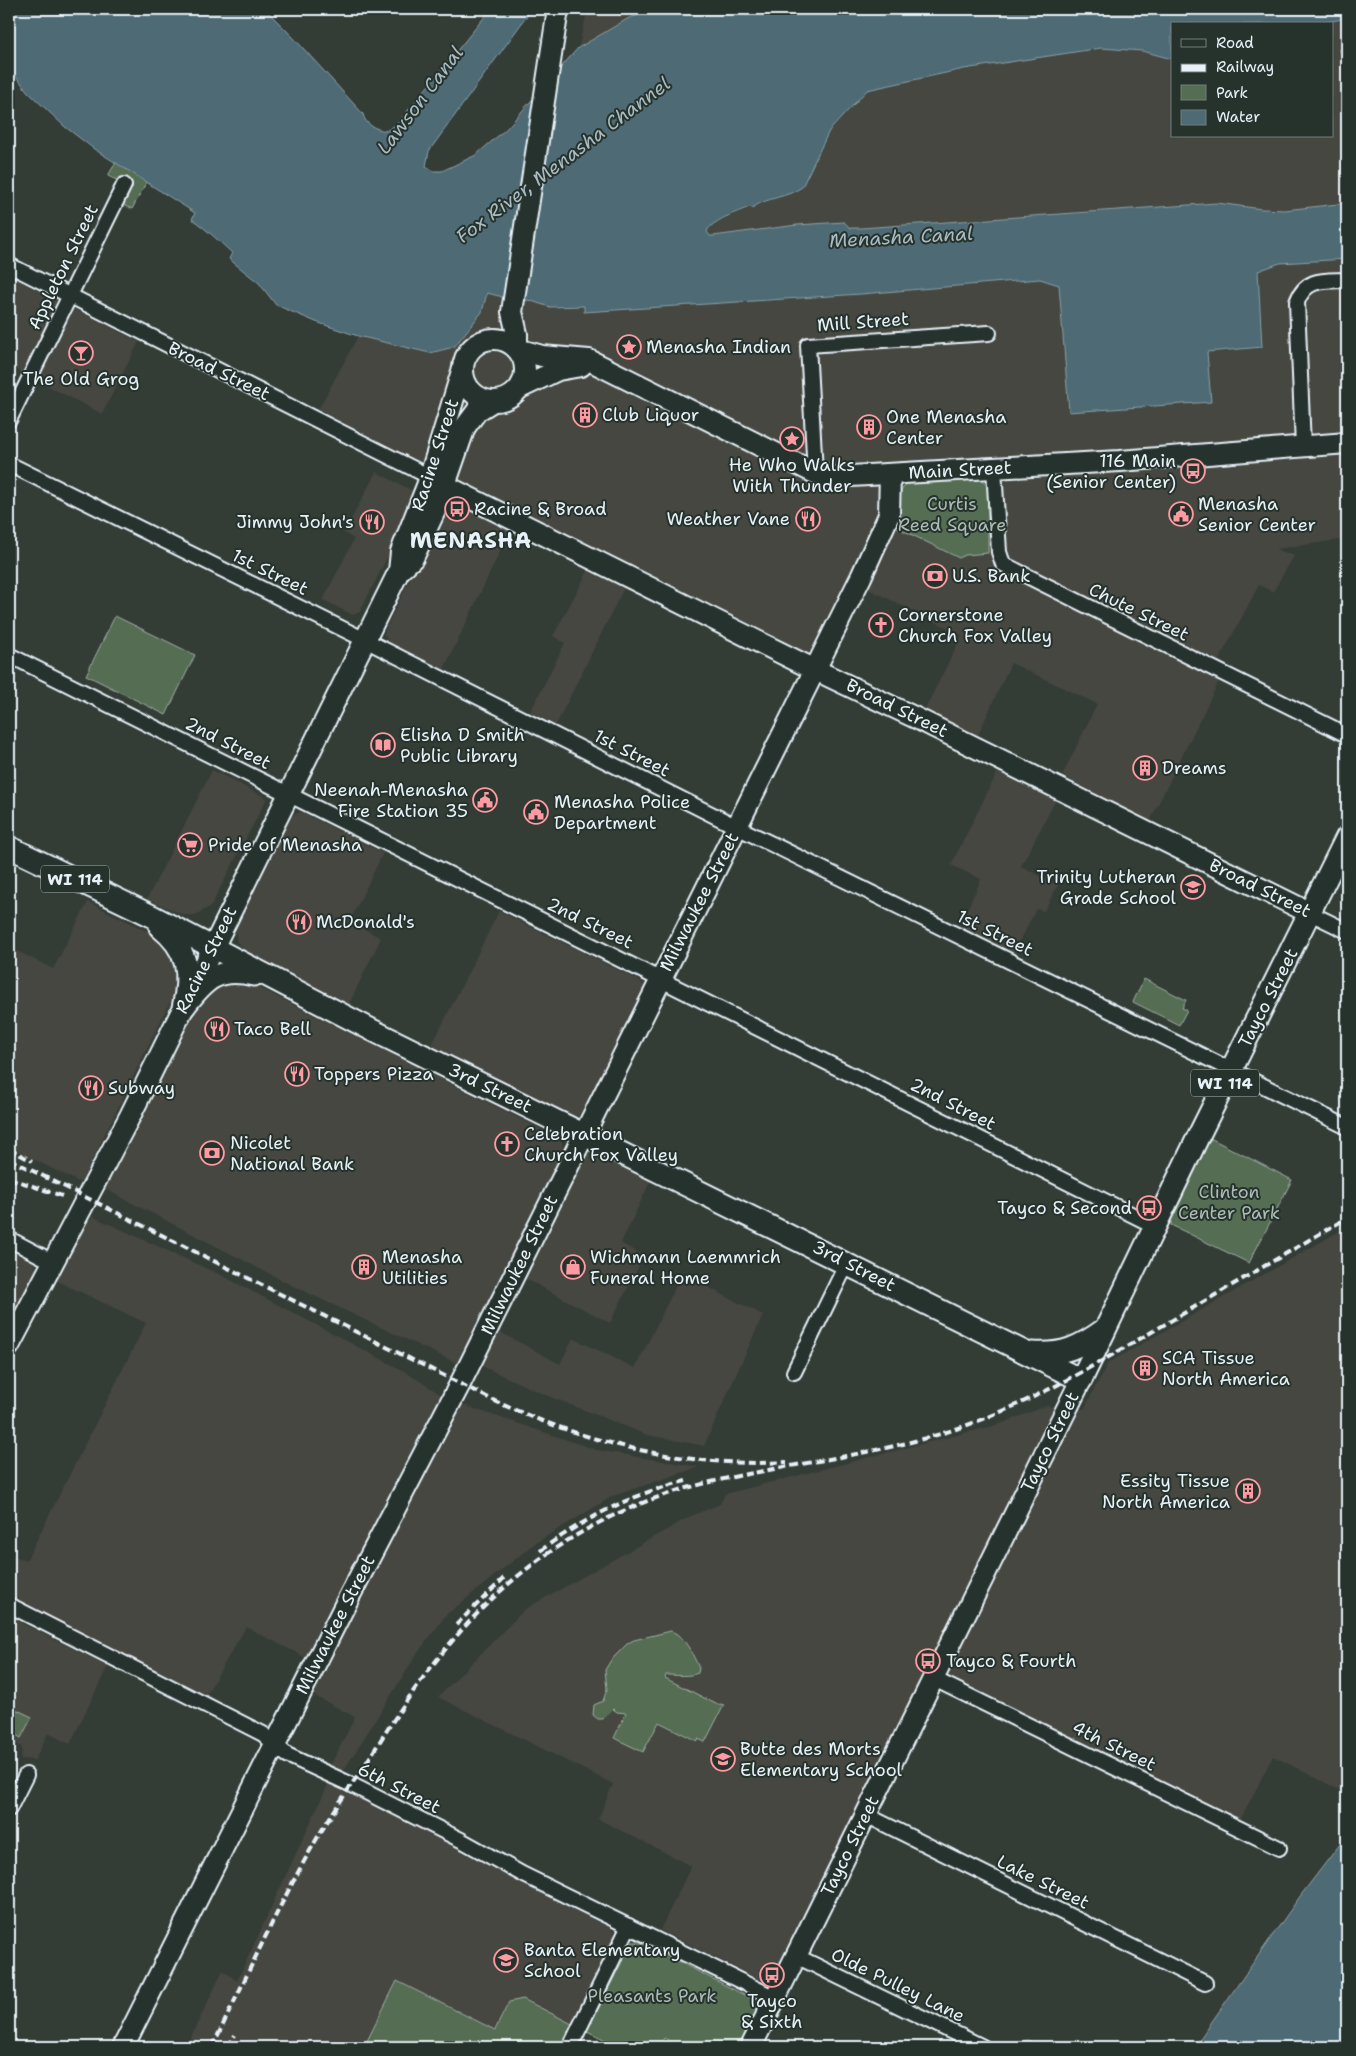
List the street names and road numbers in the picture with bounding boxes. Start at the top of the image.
street label: Appleton Street [22,200,104,334]
street label: Mill Street [816,307,910,337]
street label: Broad Street [164,336,274,406]
street label: Racine Street [406,396,464,514]
street label: Main Street [908,455,1012,485]
street label: 1st Street [228,543,312,601]
street label: Chute Street [1085,577,1193,647]
street label: Broad Street [842,673,952,743]
street label: 2nd Street [181,711,275,775]
street label: 1st Street [590,724,674,782]
street label: Milwaukee Street [654,828,744,976]
street label: Broad Street [1205,853,1315,923]
road number: WI 114 [41,866,109,892]
street label: 2nd Street [543,892,637,954]
street label: Racine Street [170,902,242,1018]
street label: 1st Street [953,904,1037,962]
street label: Tayco Street [1233,944,1303,1052]
street label: 3rd Street [444,1057,536,1119]
road number: WI 114 [1191,1070,1259,1096]
street label: 2nd Street [906,1072,1000,1136]
street label: Milwaukee Street [475,1191,563,1339]
street label: 3rd Street [808,1235,900,1297]
street label: Tayco Street [1015,1388,1085,1496]
street label: Milwaukee Street [290,1551,380,1699]
street label: 4th Street [1068,1715,1160,1777]
street label: 6th Street [353,1757,445,1819]
street label: Tayco Street [815,1792,885,1900]
street label: Lake Street [993,1849,1093,1915]
street label: Olde Pulley Lane [827,1942,969,2028]

